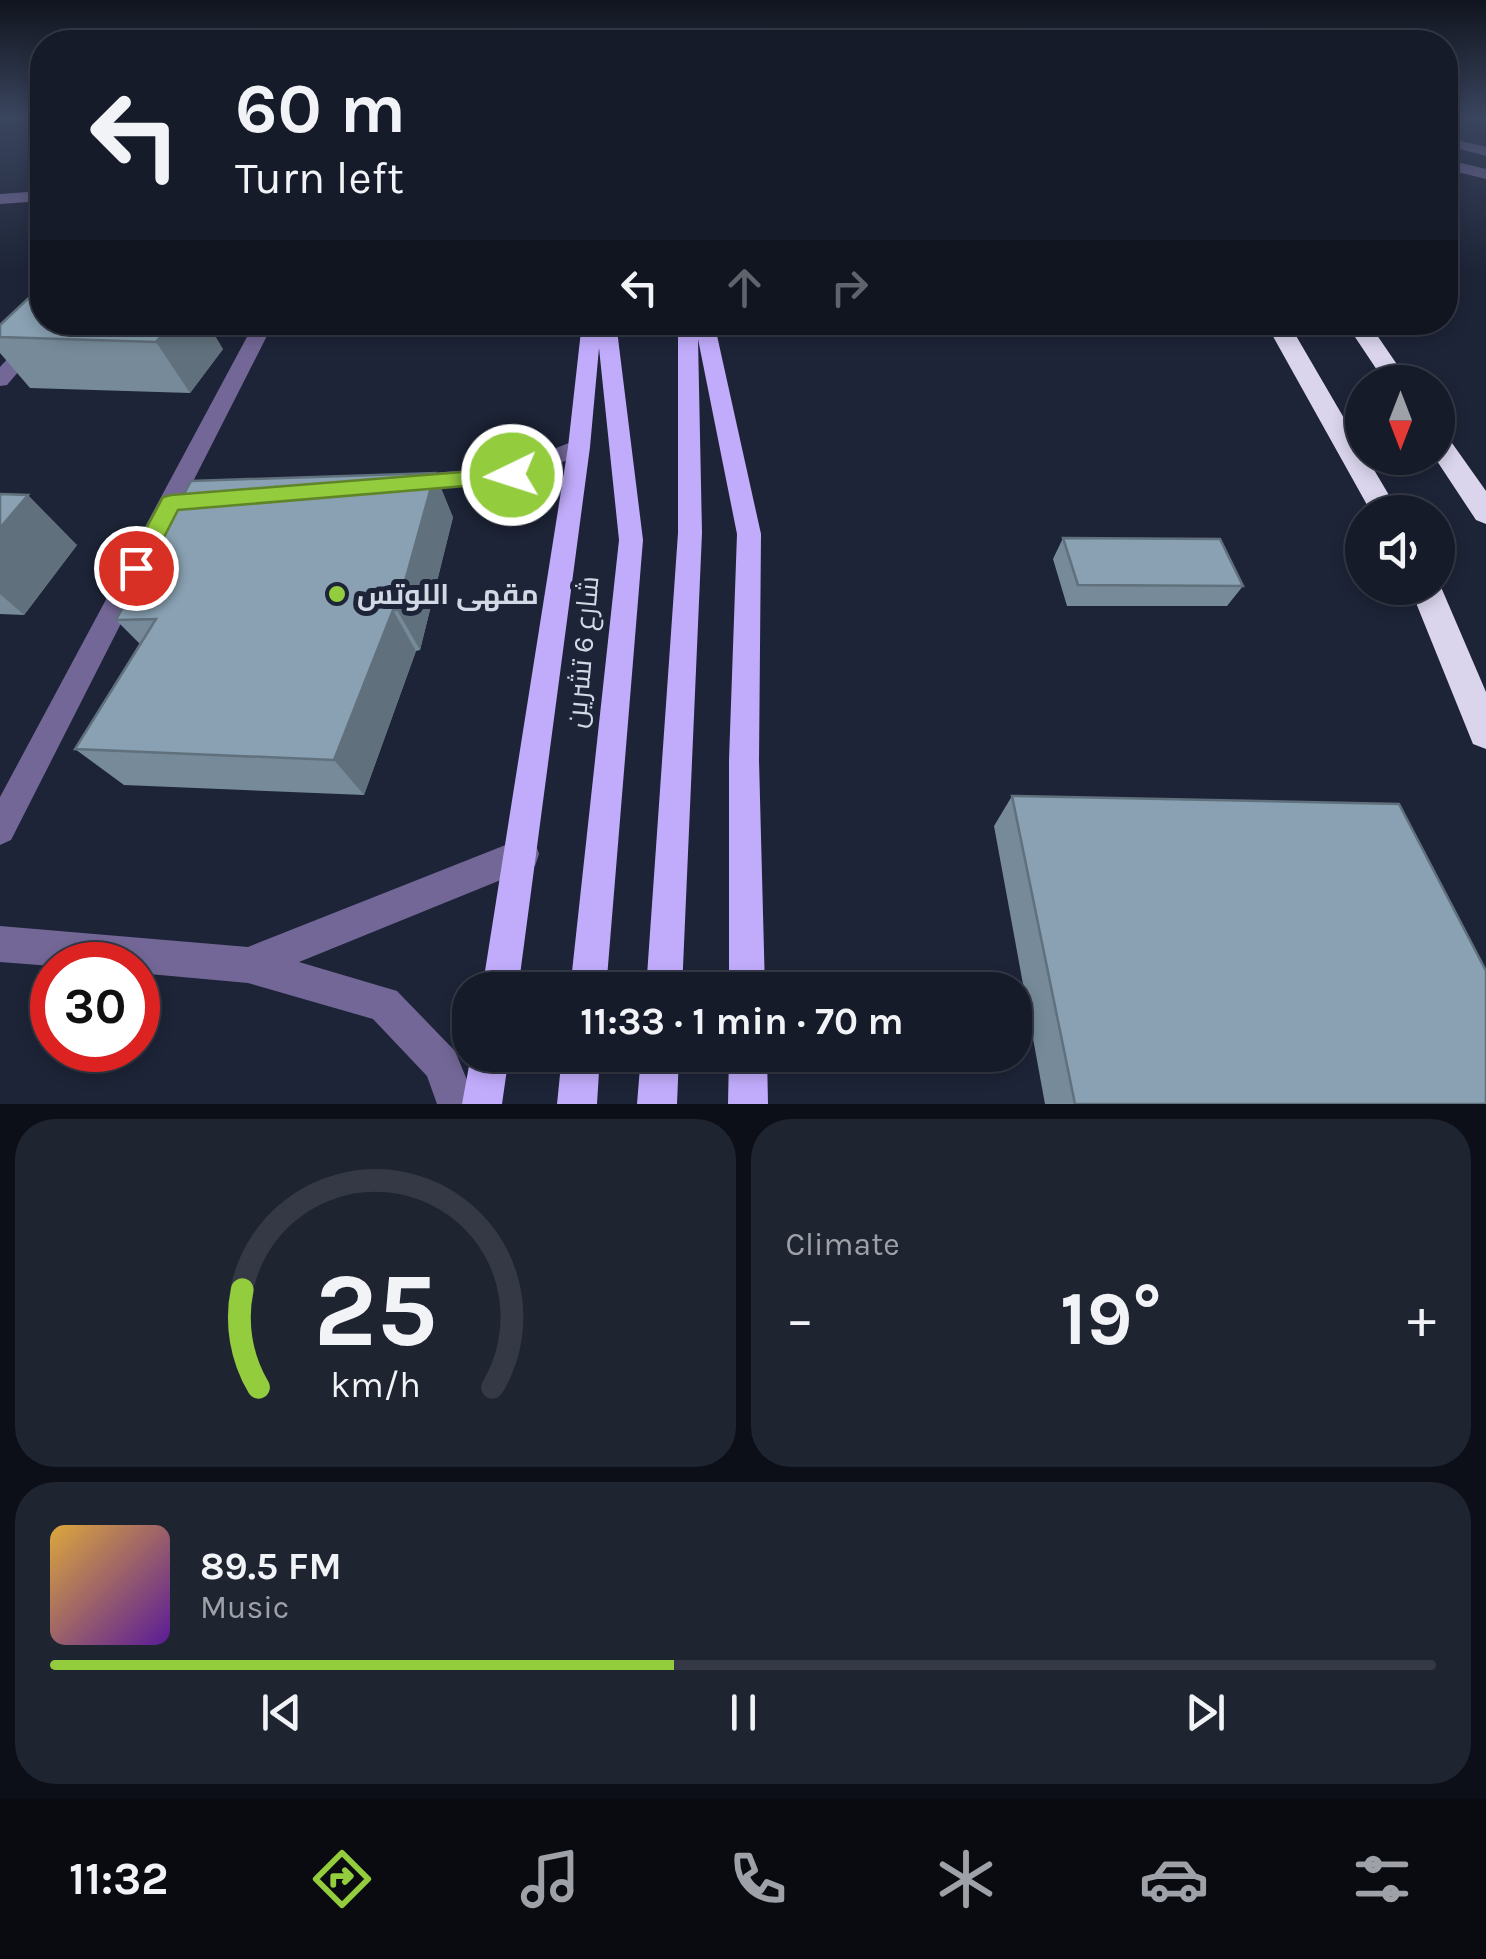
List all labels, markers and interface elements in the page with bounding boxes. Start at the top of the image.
text: 60 m [235,68,406,150]
icon: left [70,70,200,200]
text: Turn left [235,152,404,204]
icon: left [612,260,667,315]
icon: ahead [717,260,772,315]
icon: right [822,260,877,315]
north arrow [1345,365,1455,475]
map controls [1345,365,1455,605]
position arrow [460,423,564,527]
button: sound [1345,495,1455,605]
pin [94,526,179,611]
icon: arrive [109,541,164,596]
street label: شارع 6 تشرين [559,575,608,730]
place label: مقهى اللوتس [357,578,539,612]
marker: مقهى اللوتس [326,583,348,605]
speed limit sign: 30 [30,942,160,1072]
text: 11:33 · 1 min · 70 m [580,999,904,1044]
text: Climate [786,1226,900,1263]
text: 25 [314,1250,437,1371]
text: 19° [1060,1275,1162,1363]
text: − [786,1287,814,1351]
text: + [1407,1287,1436,1351]
text: km/h [330,1364,421,1406]
text: 89.5 FM [200,1544,342,1589]
text: Music [200,1589,289,1626]
icon: previous [254,1685,309,1740]
icon: pause [716,1685,771,1740]
icon: next [1178,1685,1233,1740]
icon: directions [307,1844,377,1914]
icon: music [515,1844,585,1914]
icon: phone [723,1844,793,1914]
icon: climate [931,1844,1001,1914]
icon: car [1139,1844,1209,1914]
icon: filters [1347,1844,1417,1914]
text: 11:32 [69,1853,168,1905]

